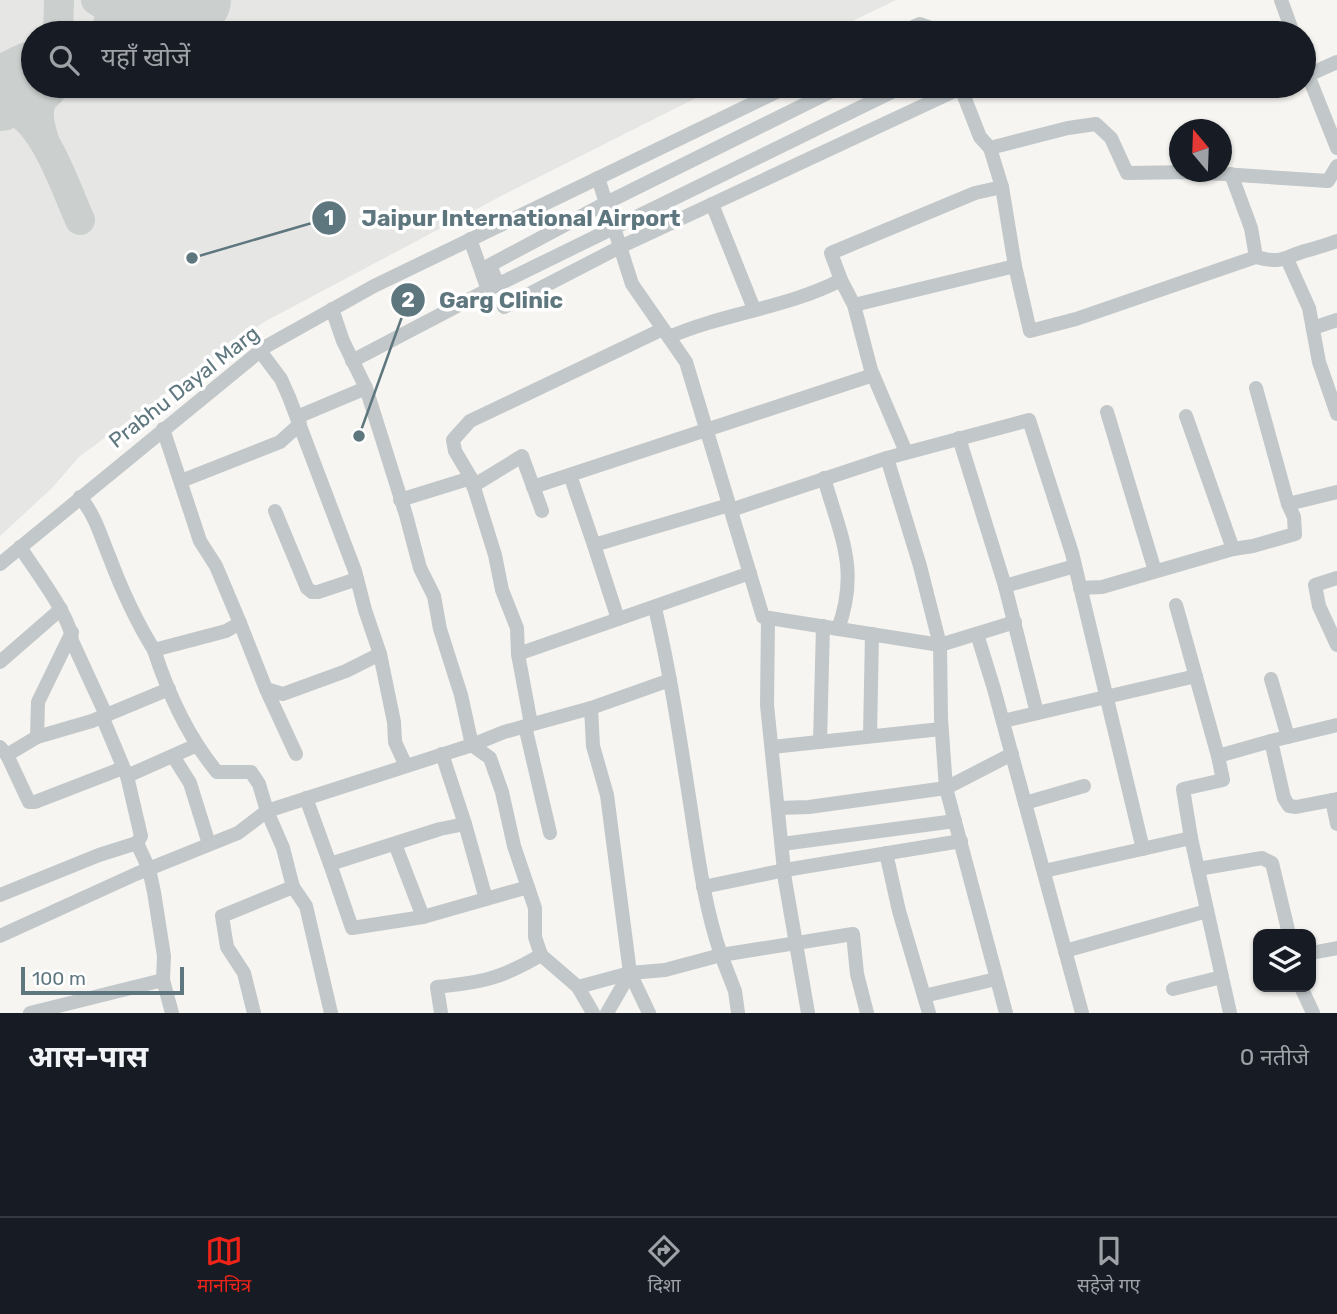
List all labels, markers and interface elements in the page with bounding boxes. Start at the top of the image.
search box [21,21,1316,98]
icon: search [45,41,83,79]
text: यहाँ खोजें [101,42,190,73]
north arrow [1169,119,1232,182]
callout: Jaipur International Airport [312,196,695,240]
text: Jaipur International Airport [362,204,681,232]
text: 1 [324,205,334,230]
callout: Garg Clinic [390,278,577,322]
text: Garg Clinic [439,286,563,314]
text: 2 [401,287,415,312]
street label: Prabhu Dayal Marg [104,320,264,453]
map controls [1253,929,1316,992]
button: layers [1253,929,1316,992]
scale bar [21,964,184,996]
text: 100 m [32,967,86,990]
text: आस-पास [28,1039,148,1075]
text: 0 नतीजे [1240,1043,1309,1071]
tab: मानचित्र [197,1232,251,1300]
tab: दिशा [645,1232,683,1300]
tab: सहेजे गए [1077,1232,1140,1300]

